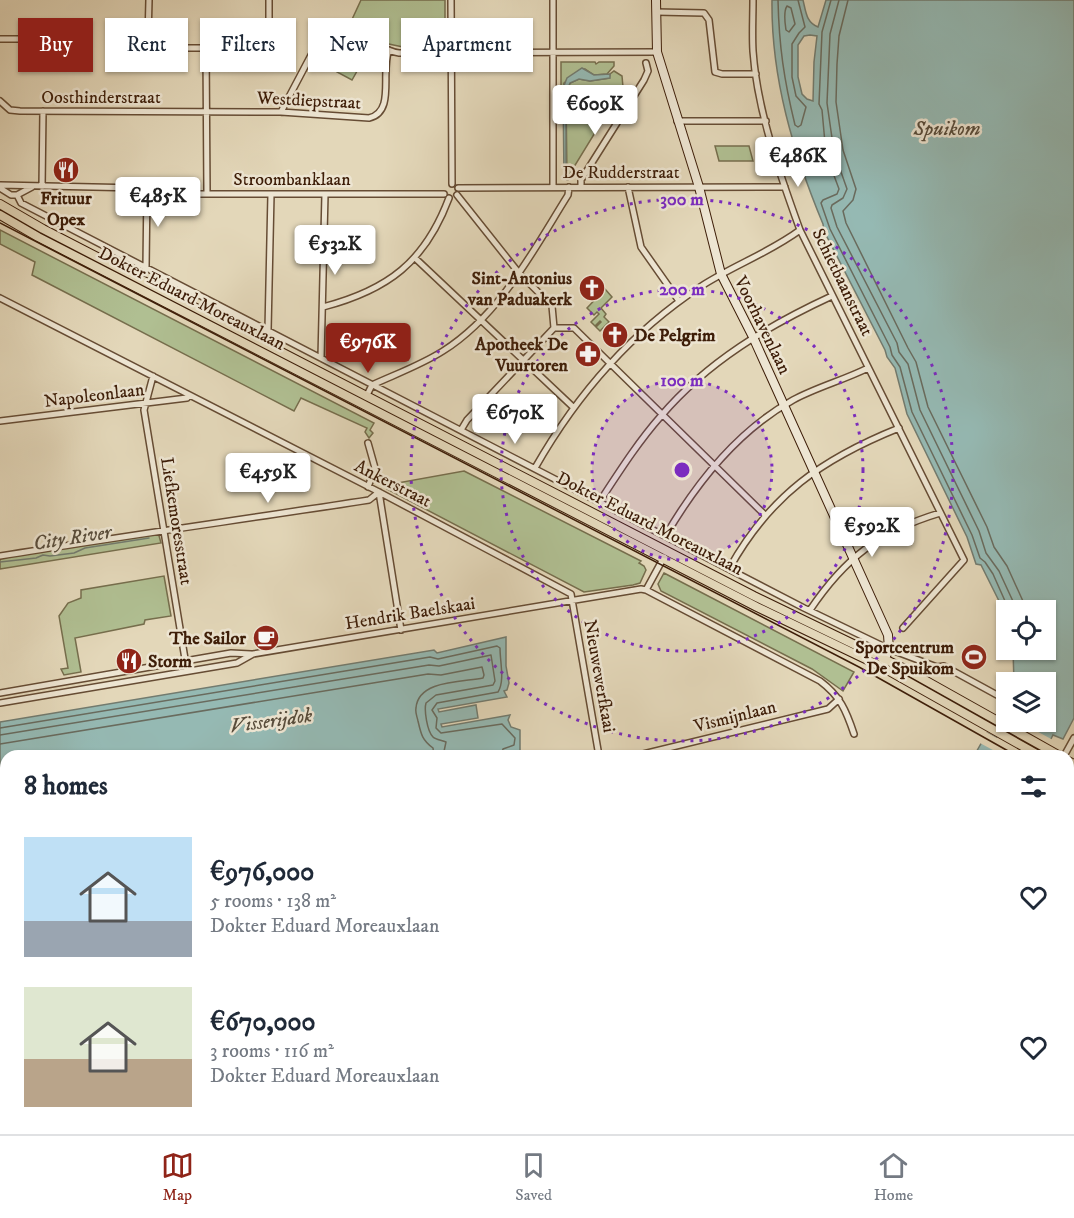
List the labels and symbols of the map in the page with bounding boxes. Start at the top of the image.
pin: €609K [553,85,637,136]
street label: Oosthinderstraat [41,87,161,109]
street label: Westdiepstraat [255,87,362,115]
water label: Spuikom [913,117,980,142]
pin: €486K [756,137,840,188]
restaurant icon: Frituur Opex [51,155,81,185]
street label: De Rudderstraat [562,162,680,184]
street label: Stroombanklaan [233,169,351,191]
pin: €485K [116,177,200,228]
place label: Frituur Opex [40,188,92,231]
text: 300 m [660,189,704,211]
pin: €532K [293,225,377,276]
street label: Schietbaanstraat [807,225,878,340]
street label: Dokter Eduard Moreauxlaan [95,242,289,356]
place label: Sint-Antonius van Paduakerk [467,268,573,311]
street label: Voorhavenlaan [728,272,796,379]
church icon: Sint-Antonius van Paduakerk [577,273,607,303]
text: 200 m [659,279,705,301]
church icon: De Pelgrim [600,320,630,350]
pin: €976K [326,323,410,374]
place label: De Pelgrim [634,325,716,347]
place label: Apotheek De Vuurtoren [474,334,569,377]
pharmacy icon: Apotheek De Vuurtoren [573,339,603,369]
text: 100 m [660,370,704,392]
street label: Napoleonlaan [43,379,146,413]
pin: €670K [473,394,557,445]
pin: €459K [226,453,310,504]
street label: Ankerstraat [350,455,435,513]
street label: Liefkemoresstraat [155,456,197,587]
centre of rings [672,460,692,480]
street label: Dokter Eduard Moreauxlaan [553,467,747,581]
pin: €592K [830,507,914,558]
water label: City River [31,520,115,557]
street label: Hendrik Baelskaai [343,593,477,635]
street label: Nieuwewerfkaai [578,618,620,734]
cafe icon: The Sailor [251,623,281,653]
place label: The Sailor [168,628,246,650]
place label: Sportcentrum De Spuikom [855,637,954,680]
sports icon: Sportcentrum De Spuikom [959,642,989,672]
restaurant icon: Storm [114,646,144,676]
place label: Storm [148,651,193,673]
street label: Vismijnlaan [691,696,779,738]
water label: Visserijdok [228,703,315,740]

